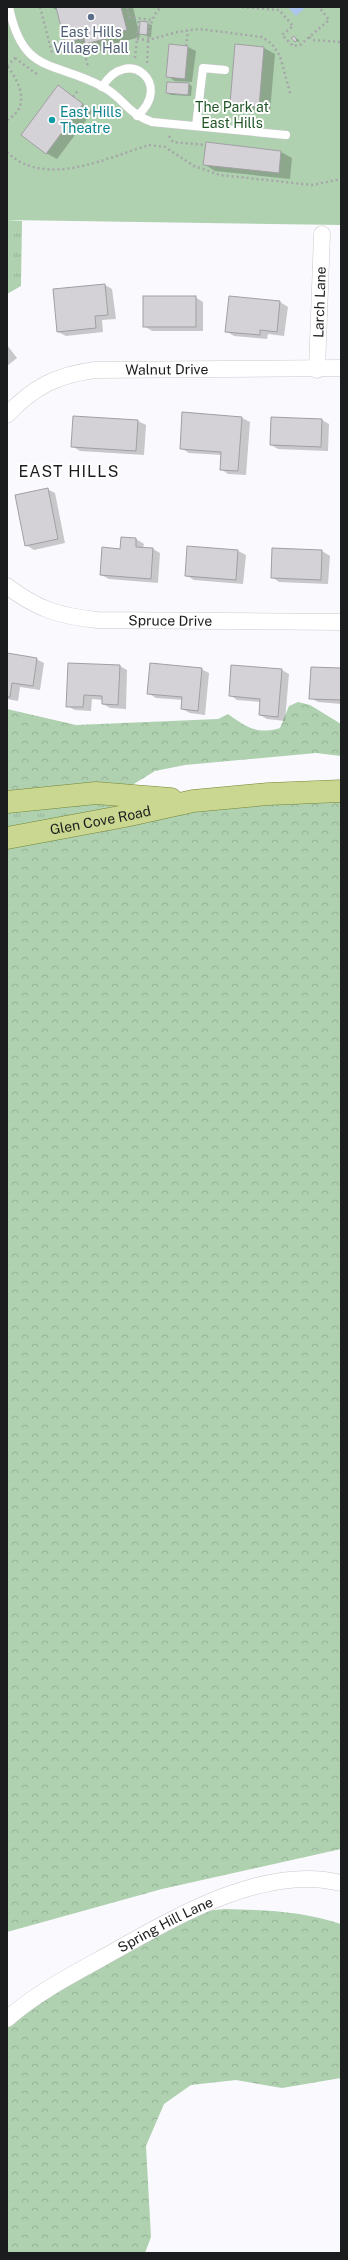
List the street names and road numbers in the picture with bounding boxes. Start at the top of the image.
street label: Larch Lane [310,266,329,338]
street label: Walnut Drive [125,361,209,378]
street label: Spruce Drive [128,612,212,629]
street label: Glen Cove Road [49,803,152,838]
street label: Spring Hill Lane [115,1894,215,1956]

